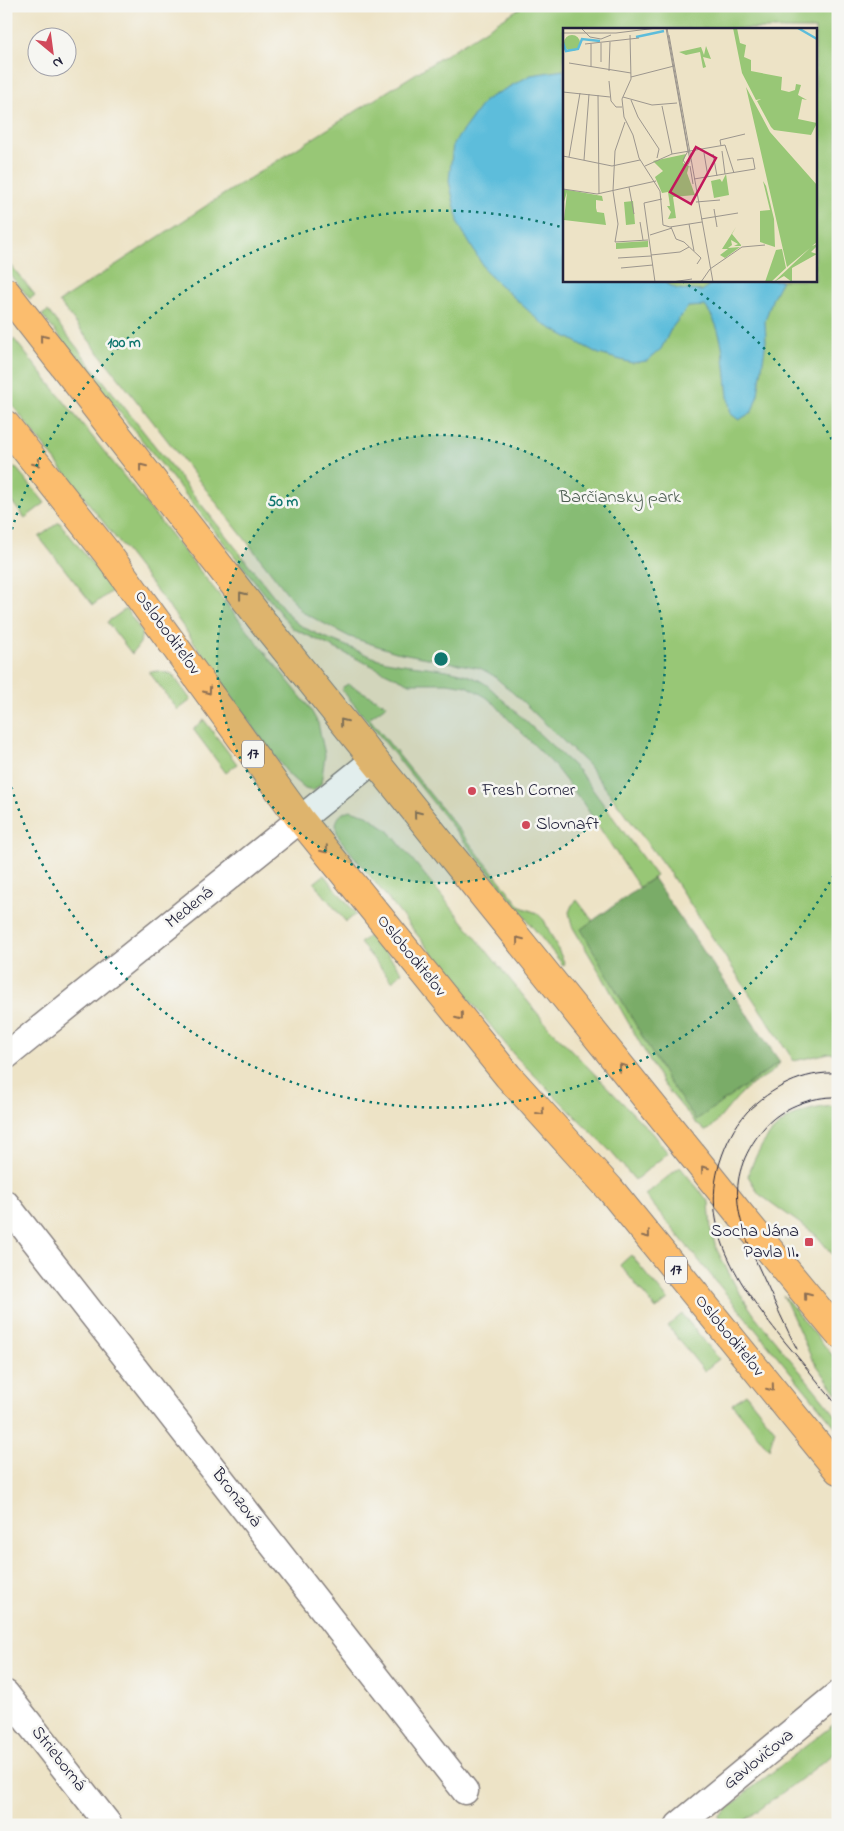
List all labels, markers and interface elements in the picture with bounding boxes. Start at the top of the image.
north arrow [28,28,78,78]
inset map [563,28,816,281]
text: N [48,51,67,74]
text: 100 m [107,332,141,354]
one-way arrow [40,335,48,344]
one-way arrow [31,457,39,466]
one-way arrow [139,463,148,472]
park label: Barčiansky park [558,485,681,511]
text: 50 m [268,491,299,513]
street label: Osloboditeľov [127,585,207,681]
one-way arrow [239,591,248,601]
centre of rings [432,650,450,668]
one-way arrow [202,685,212,694]
one-way arrow [341,719,349,728]
road number: 17 [242,741,264,768]
place label: Fresh Corner [481,778,576,804]
marker: Fresh Corner [466,785,478,797]
one-way arrow [415,811,423,820]
place label: Slovnaft [536,812,599,838]
marker: Slovnaft [520,819,532,831]
one-way arrow [319,844,327,853]
street label: Medená [160,881,220,935]
street label: Osloboditeľov [370,909,452,1003]
one-way arrow [516,937,525,946]
one-way arrow [455,1011,463,1020]
one-way arrow [619,1064,627,1073]
one-way arrow [535,1106,544,1115]
one-way arrow [702,1166,710,1175]
place label: Socha Jána Pavla II. [711,1219,799,1266]
one-way arrow [641,1229,649,1238]
marker: Socha Jána Pavla II. [803,1236,815,1248]
road number: 17 [665,1256,687,1284]
street label: Osloboditeľov [688,1289,770,1383]
one-way arrow [805,1292,813,1301]
one-way arrow [766,1382,774,1391]
street label: Bronzová [204,1462,267,1533]
street label: Strieborná [24,1721,92,1797]
street label: Gavlovičova [718,1723,800,1797]

